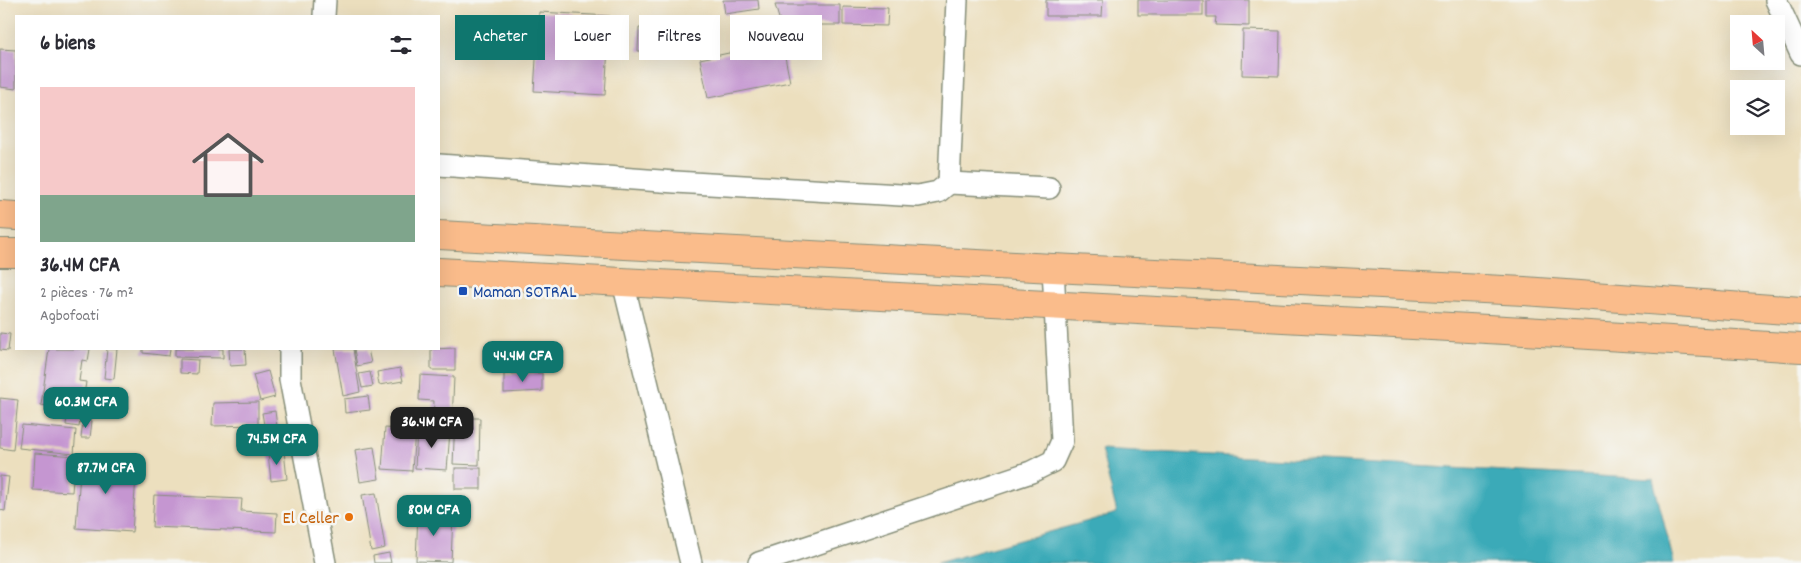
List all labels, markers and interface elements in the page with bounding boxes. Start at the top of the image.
chip: Acheter [455,15,545,60]
chip: Louer [555,15,629,60]
chip: Filtres [639,15,720,60]
chip: Nouveau [730,15,822,60]
north arrow [1730,15,1785,70]
map controls [1730,15,1785,135]
text: 6 biens [40,30,96,60]
icon: filters [387,31,415,59]
button: layers [1730,80,1785,135]
icon: home [183,120,273,210]
text: 36.4M CFA [40,252,120,282]
place label: Maman SOTRAL [473,281,577,306]
text: 2 pièces · 76 m² [40,282,134,305]
marker: Maman SOTRAL [457,285,469,297]
text: Agbofoati [40,305,99,328]
pin: 44.4M CFA [466,340,580,383]
text: 44.4M CFA [493,345,553,368]
pin: 60.3M CFA [29,386,143,429]
text: 60.3M CFA [54,391,118,414]
pin: 36.4M CFA [375,406,489,449]
text: 36.4M CFA [401,411,463,434]
pin: 74.5M CFA [220,424,334,466]
text: 74.5M CFA [247,428,307,451]
pin: 87.7M CFA [49,452,163,495]
text: 87.7M CFA [77,457,135,480]
pin: 80M CFA [388,494,480,537]
text: 80M CFA [408,499,460,522]
place label: El Celler [282,507,339,532]
marker: El Celler [343,511,355,523]

